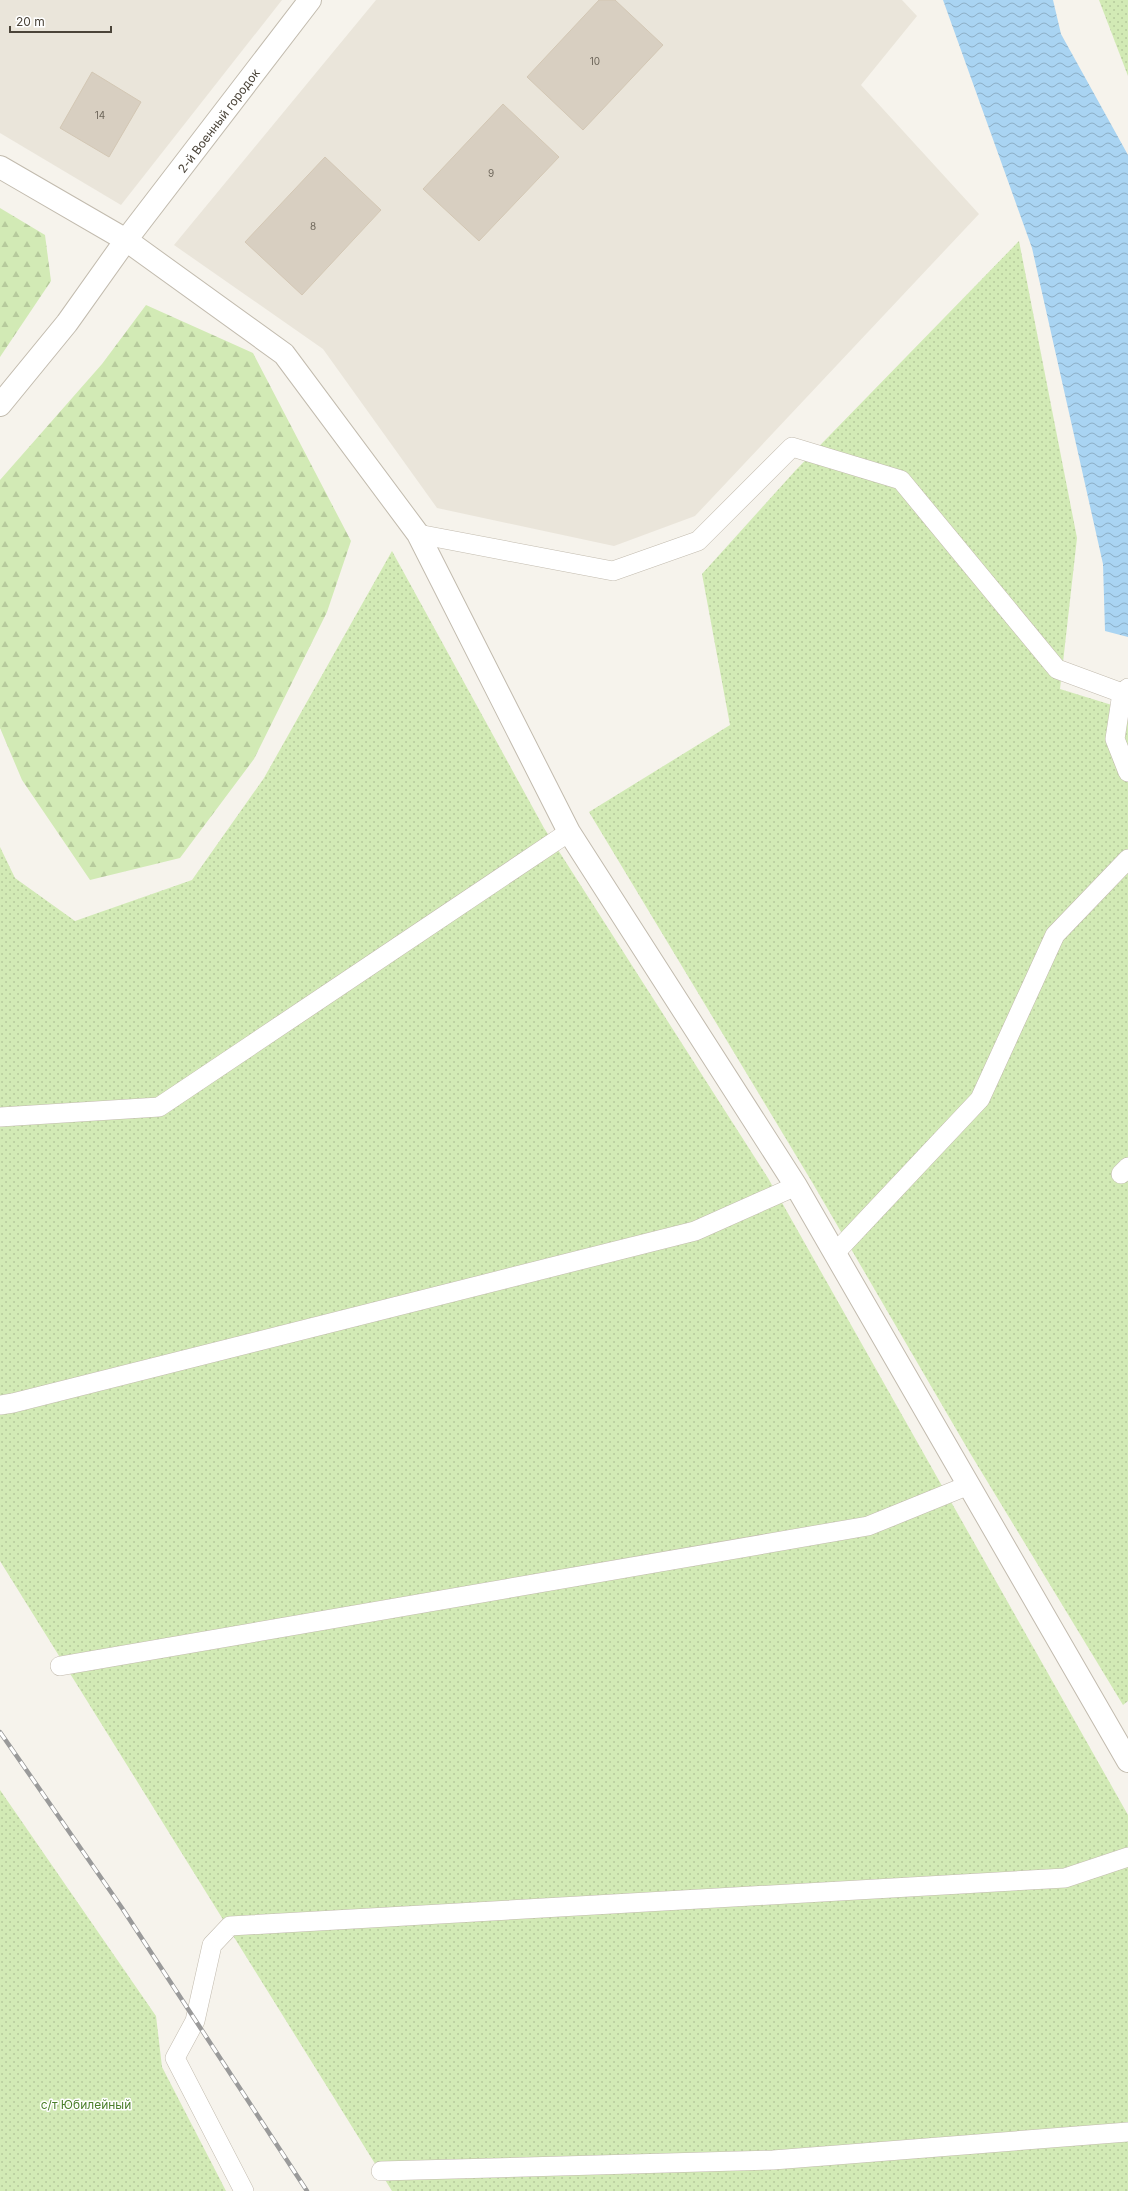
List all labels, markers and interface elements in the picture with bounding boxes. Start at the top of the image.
scale bar [10,8,111,34]
text: 20 m [16,14,45,29]
house number: 10 [590,55,600,67]
street label: 2-й Военный городок [174,65,263,176]
house number: 14 [95,109,105,121]
house number: 9 [488,167,494,179]
house number: 8 [310,220,316,232]
park label: с/т Юбилейный [41,2097,131,2112]

